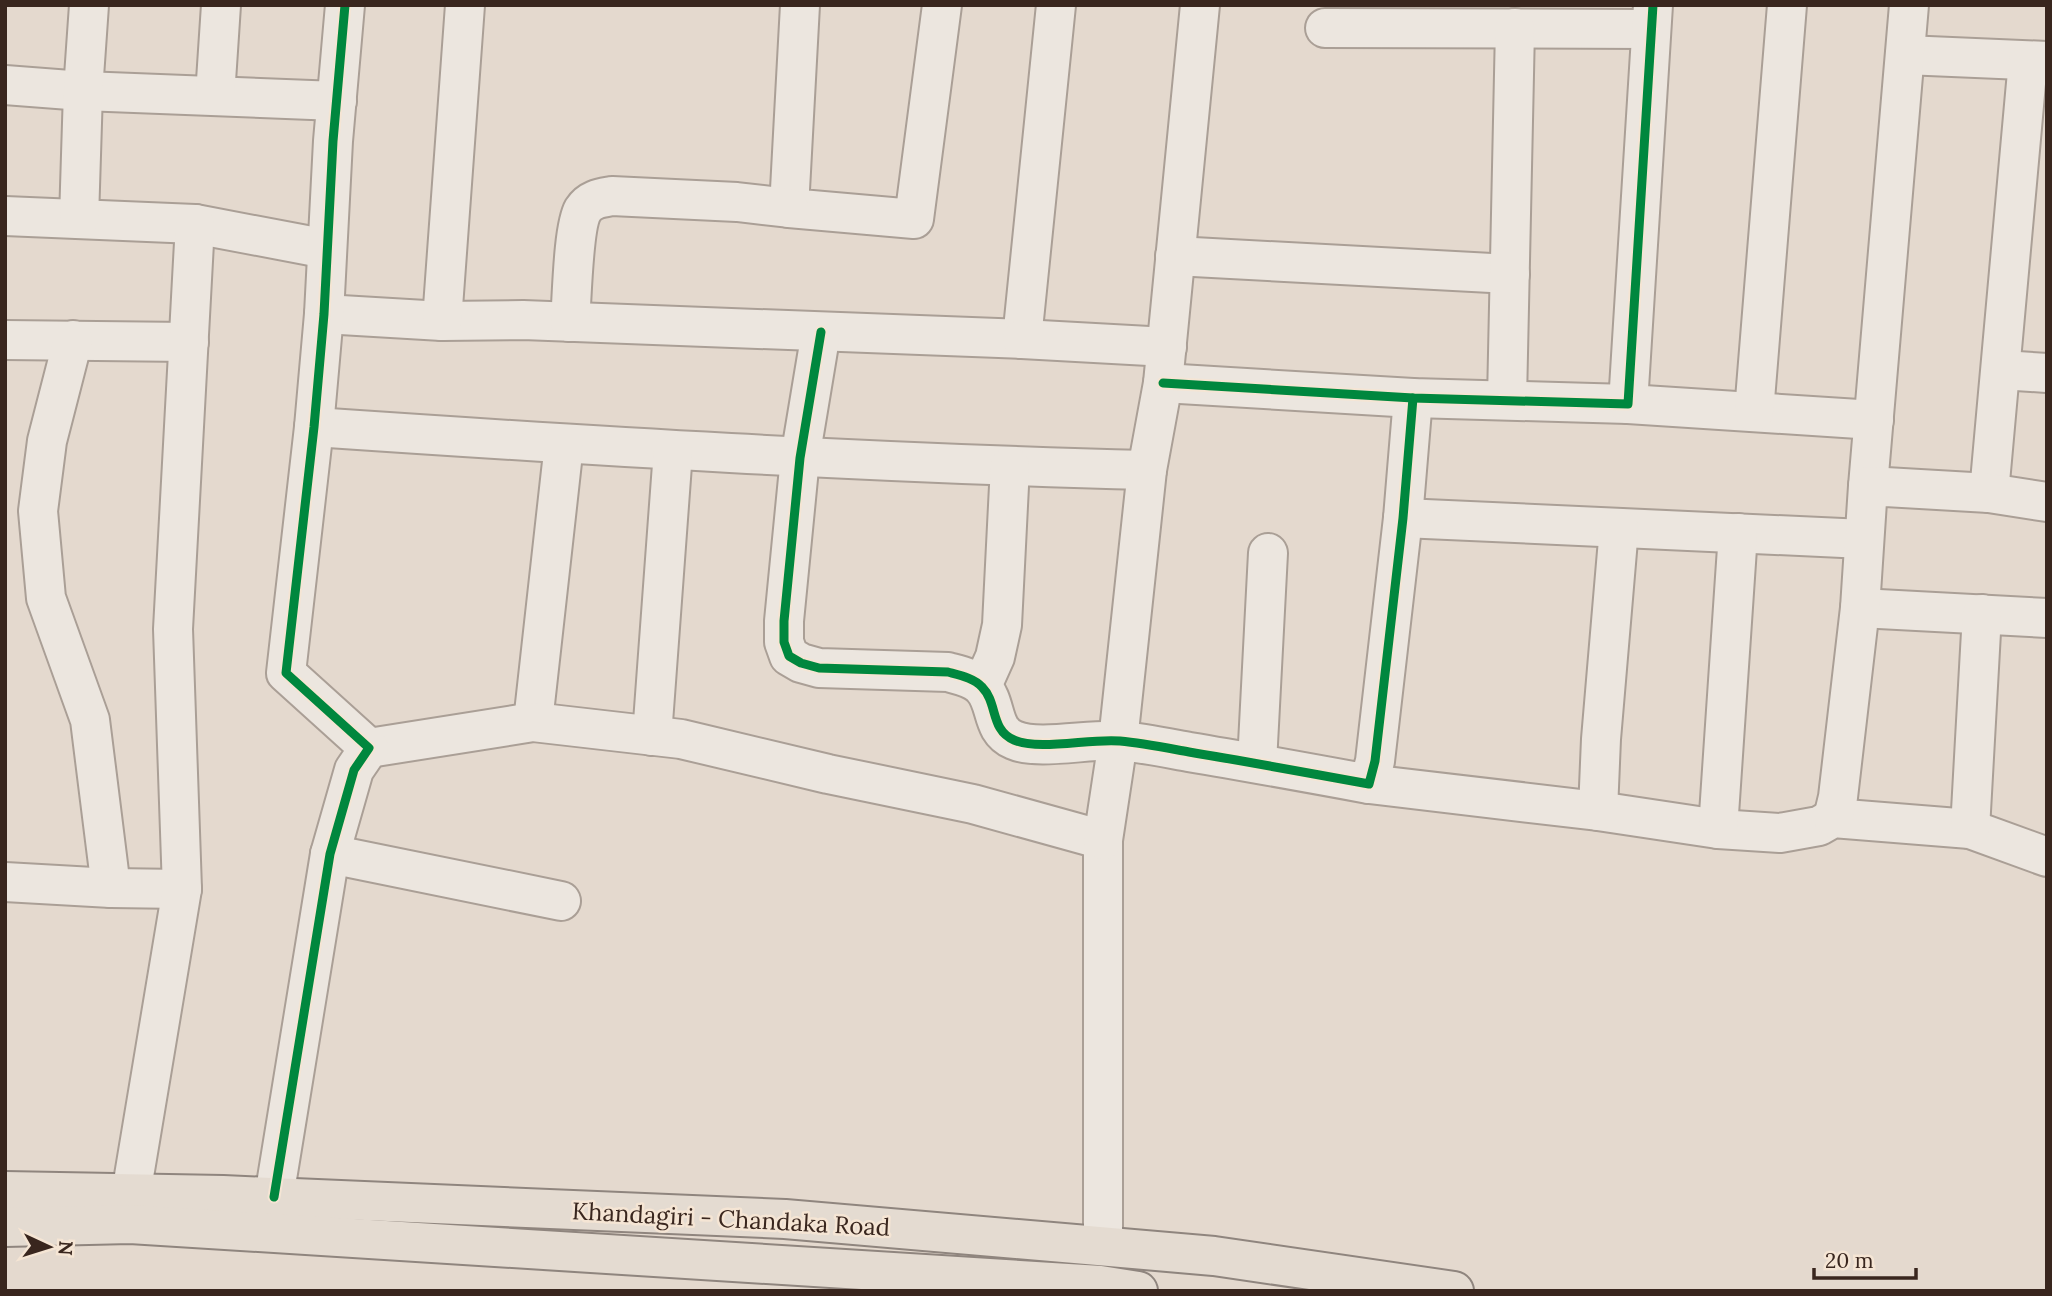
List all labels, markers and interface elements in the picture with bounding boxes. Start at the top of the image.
street label: Khandagiri - Chandaka Road [571,1195,891,1243]
north arrow [14,1212,84,1282]
scale bar [1814,1236,1916,1280]
text: N [53,1240,78,1257]
text: 20 m [1825,1247,1874,1274]

